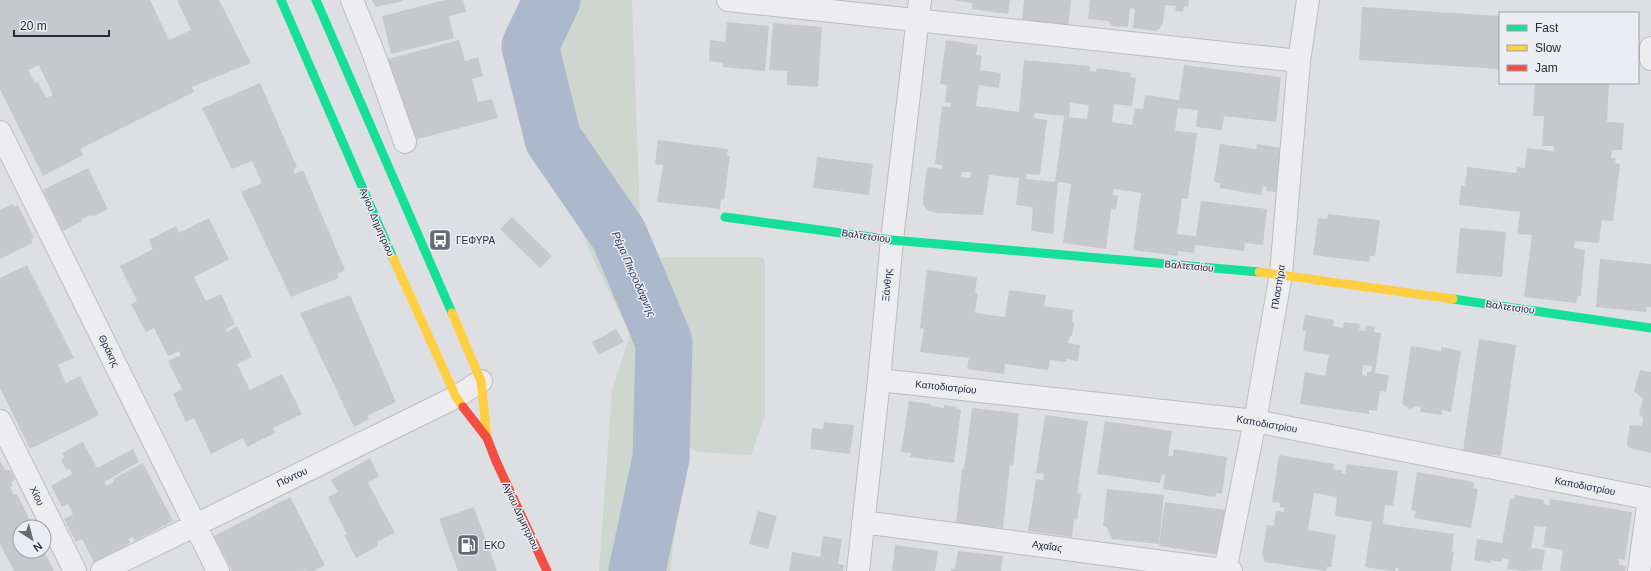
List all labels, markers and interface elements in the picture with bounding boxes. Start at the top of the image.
scale bar [14,12,109,38]
legend [1499,12,1639,84]
text: 20 m [20,19,47,33]
text: Fast [1535,21,1559,35]
text: Slow [1535,41,1561,55]
text: Jam [1535,61,1558,75]
street label: Αγίου Δημητρίου [358,186,396,258]
bus stop icon: ΓΕΦΥΡΑ [427,227,453,253]
street label: Βαλτετσίου [841,227,891,245]
water label: Ρέμα Πικροδάφνης [609,229,659,320]
place label: ΓΕΦΥΡΑ [456,235,495,246]
street label: Βαλτετσίου [1164,258,1214,274]
street label: Πλαστήρα [1269,264,1287,310]
street label: Ξάνθης [880,268,894,302]
street label: Βαλτετσίου [1485,298,1535,316]
street label: Θράκης [96,333,122,369]
street label: Καποδιστρίου [915,378,977,396]
street label: Καποδιστρίου [1236,413,1298,435]
street label: Πόντου [275,465,309,489]
street label: Καποδιστρίου [1554,475,1616,497]
street label: Αγίου Δημητρίου [500,480,542,552]
street label: Χίου [28,485,46,507]
north arrow [12,519,52,559]
fuel station icon: EKO [455,532,481,558]
street label: Αχαΐας [1031,538,1063,554]
text: N [31,540,45,554]
place label: EKO [484,540,505,551]

